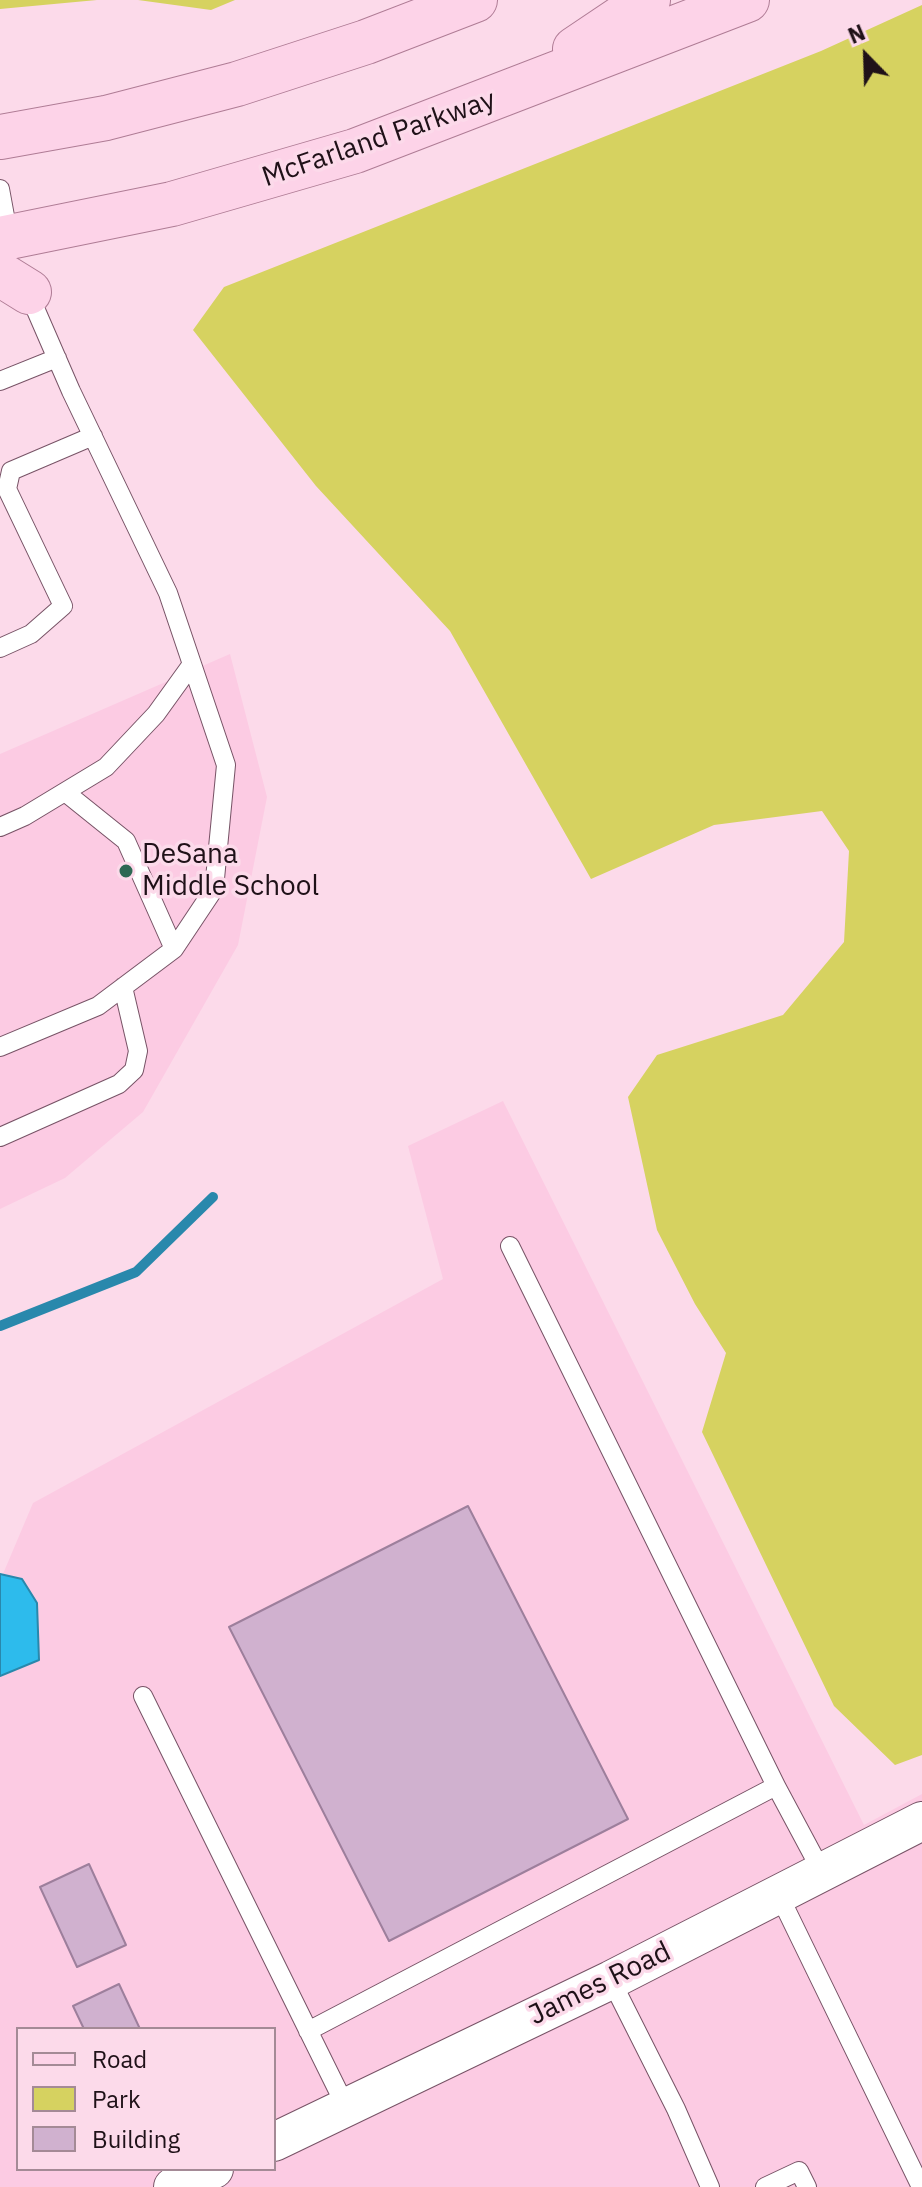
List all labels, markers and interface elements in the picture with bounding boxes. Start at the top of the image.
north arrow [826,16,906,96]
text: N [843,17,869,50]
street label: McFarland Parkway [258,83,500,195]
place label: DeSana Middle School [142,838,319,904]
marker: DeSana Middle School [117,862,135,880]
street label: James Road [524,1935,676,2033]
legend [16,2027,276,2171]
text: Road [92,2043,147,2075]
text: Park [92,2083,141,2115]
text: Building [92,2123,180,2155]

